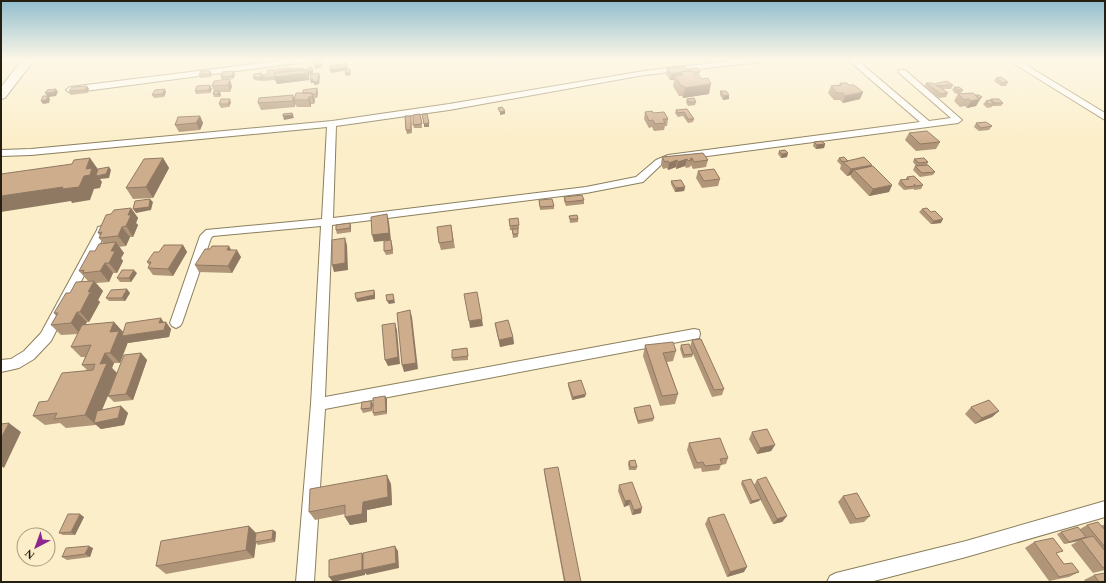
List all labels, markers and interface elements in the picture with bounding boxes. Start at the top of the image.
north arrow [16,527,56,567]
text: N [21,545,39,564]

